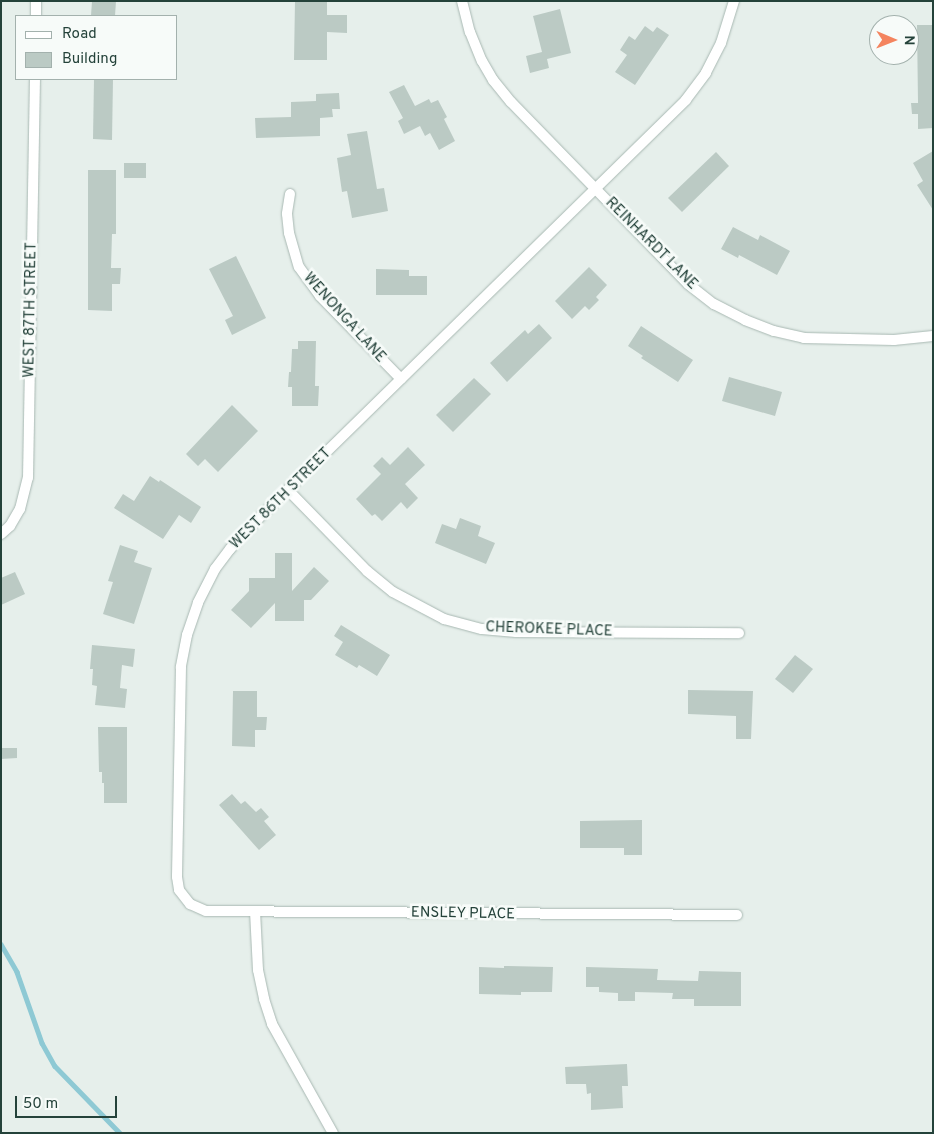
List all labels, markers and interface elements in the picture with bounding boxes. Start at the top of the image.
legend [15,15,178,80]
north arrow [869,15,919,65]
text: Road [62,25,97,44]
text: N [900,35,917,45]
text: Building [62,50,117,69]
street label: REINHARDT LANE [601,194,701,294]
street label: WEST 87TH STREET [21,242,41,378]
street label: WENONGA LANE [299,269,389,367]
street label: WEST 86TH STREET [226,444,336,554]
street label: CHEROKEE PLACE [485,619,613,641]
street label: ENSLEY PLACE [410,904,516,924]
scale bar [18,1086,120,1118]
text: 50 m [23,1095,58,1114]

